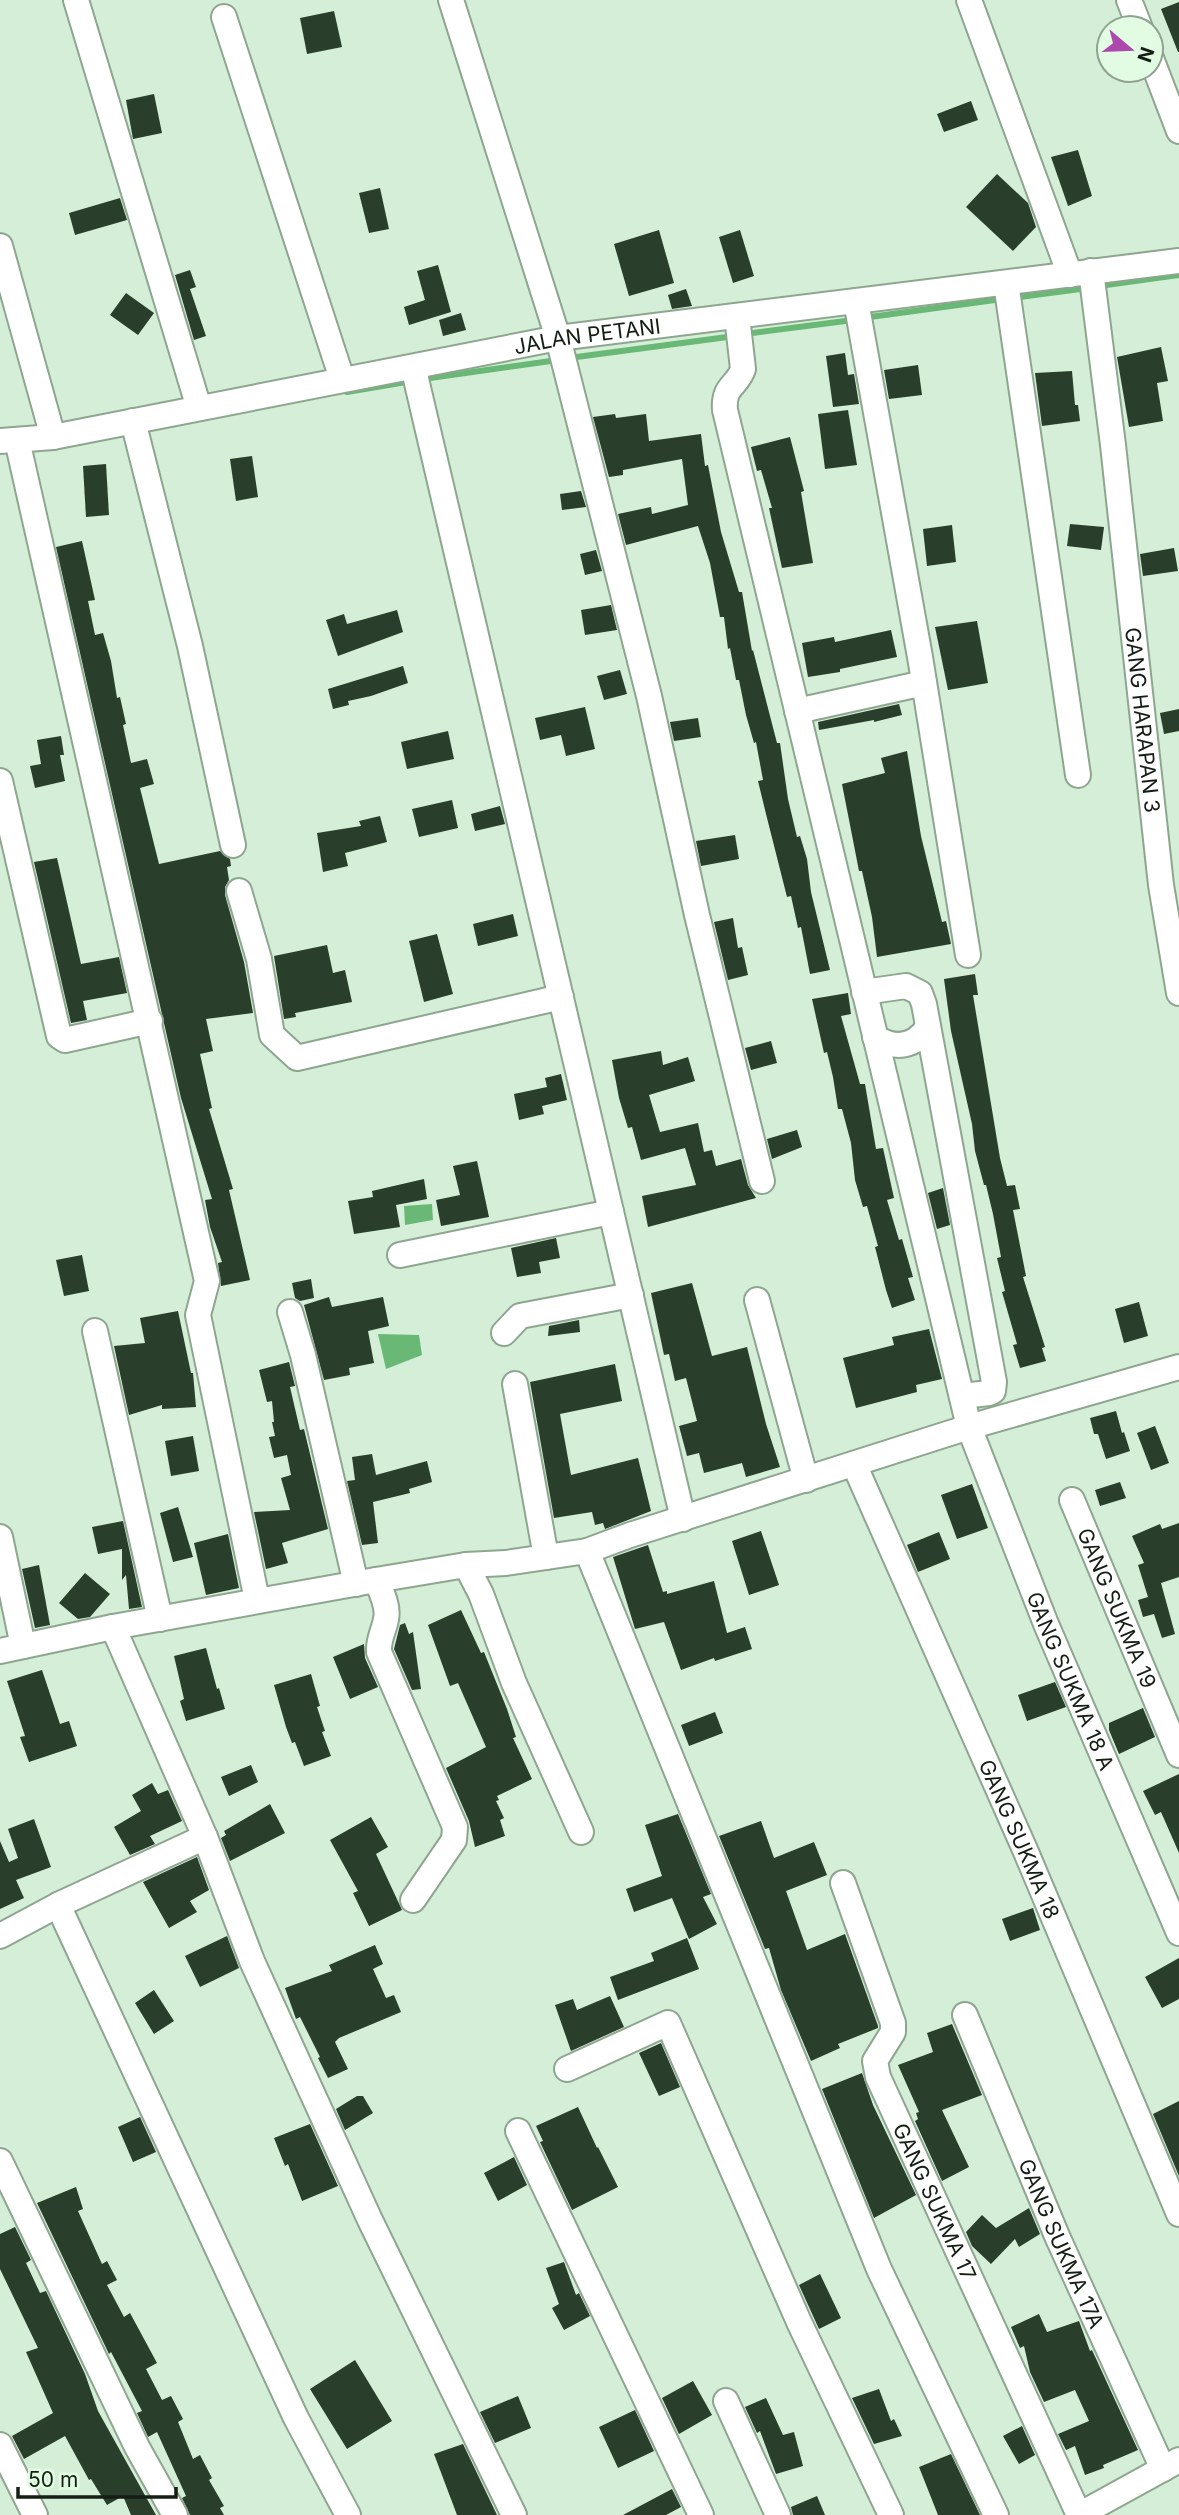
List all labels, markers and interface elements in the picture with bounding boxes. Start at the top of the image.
north arrow [1095,14,1165,84]
text: N [1132,44,1159,65]
street label: JALAN PETANI [512,313,662,359]
street label: GANG HARAPAN 3 [1120,626,1166,814]
street label: GANG SUKMA 19 [1073,1524,1162,1692]
street label: GANG SUKMA 18 A [1022,1588,1120,1774]
street label: GANG SUKMA 18 [974,1755,1065,1922]
street label: GANG SUKMA 17 [888,2119,982,2284]
street label: GANG SUKMA 17A [1014,2155,1110,2332]
scale bar [18,2456,175,2500]
text: 50 m [28,2467,78,2492]

